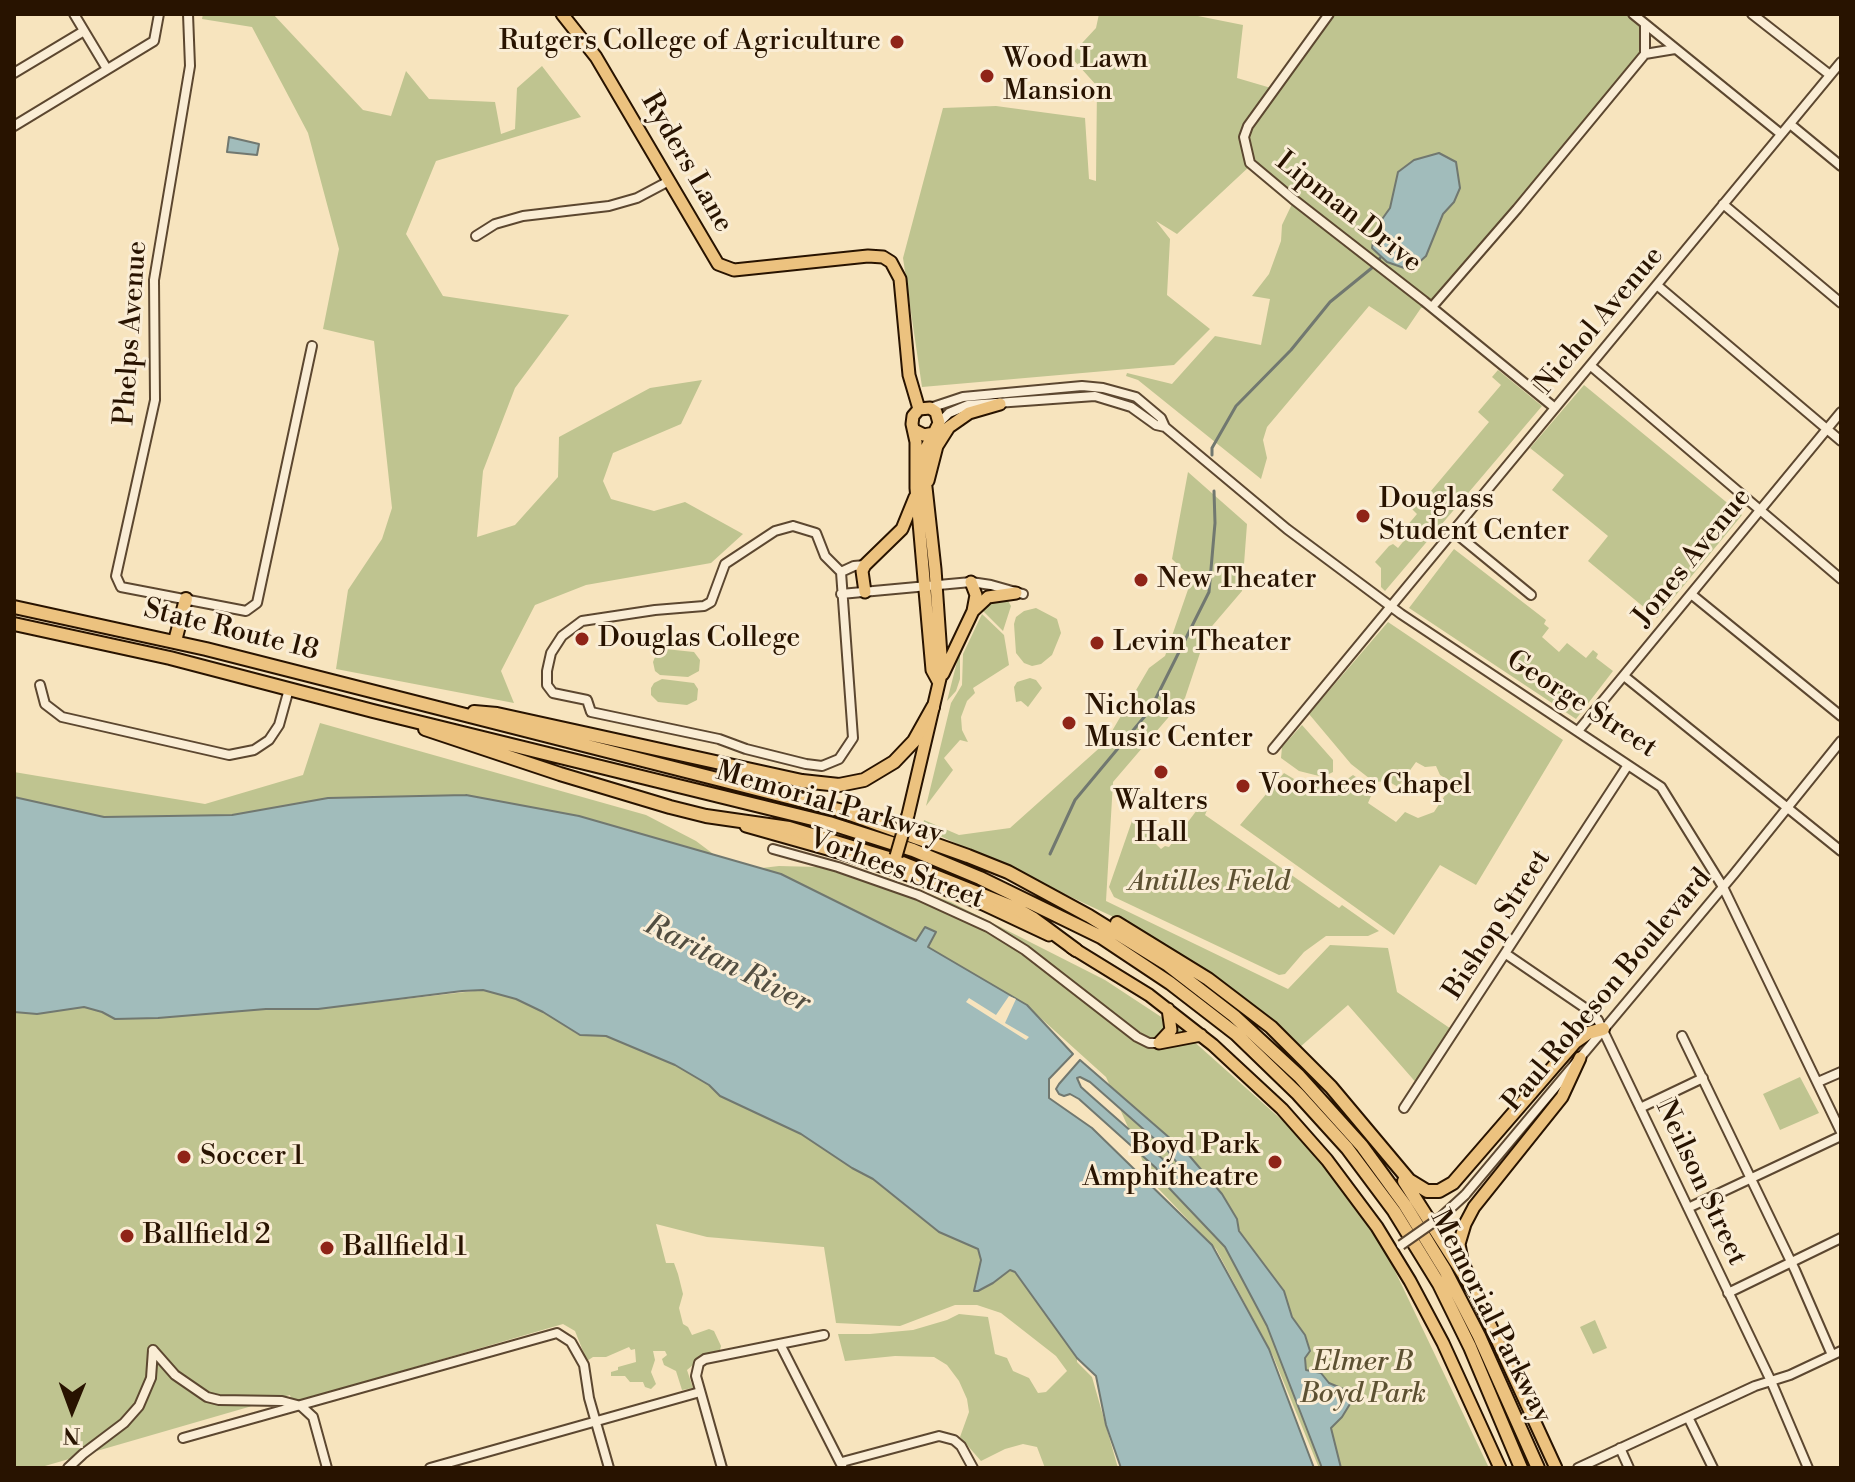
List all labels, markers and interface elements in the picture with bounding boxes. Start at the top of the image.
place label: Rutgers College of Agriculture [499,25,881,59]
marker: Rutgers College of Agriculture [888,33,906,51]
place label: Wood Lawn Mansion [1003,43,1148,109]
marker: Wood Lawn Mansion [978,67,996,85]
street label: Ryders Lane [632,87,740,239]
street label: Lipman Drive [1268,145,1428,281]
street label: Phelps Avenue [109,240,155,426]
street label: Nichol Avenue [1528,240,1672,402]
street label: Jones Avenue [1627,482,1759,634]
place label: Douglass Student Center [1379,483,1569,549]
marker: Douglass Student Center [1354,507,1372,525]
place label: New Theater [1157,563,1317,597]
marker: New Theater [1132,571,1150,589]
street label: State Route 18 [140,593,322,669]
place label: Douglas College [598,622,800,656]
place label: Levin Theater [1113,626,1291,660]
marker: Douglas College [573,630,591,648]
marker: Levin Theater [1088,634,1106,652]
street label: George Street [1500,644,1662,766]
place label: Nicholas Music Center [1085,690,1253,756]
marker: Nicholas Music Center [1060,714,1078,732]
street label: Memorial Parkway [712,756,946,852]
marker: Walters Hall [1152,763,1170,781]
place label: Voorhees Chapel [1259,769,1471,803]
marker: Voorhees Chapel [1234,777,1252,795]
place label: Walters Hall [1114,785,1208,851]
street label: Vorhees Street [804,823,988,917]
street label: Bishop Street [1437,844,1559,1006]
street label: Paul Robeson Boulevard [1497,863,1719,1119]
park label: Antilles Field [1128,866,1290,900]
water label: Raritan River [638,908,816,1022]
street label: Neilson Street [1647,1095,1753,1271]
place label: Boyd Park Amphitheatre [1082,1129,1259,1195]
place label: Soccer 1 [200,1140,304,1174]
marker: Soccer 1 [175,1148,193,1166]
marker: Boyd Park Amphitheatre [1266,1153,1284,1171]
street label: Memorial Parkway [1422,1205,1558,1429]
place label: Ballfield 2 [143,1219,271,1253]
marker: Ballfield 2 [118,1227,136,1245]
place label: Ballfield 1 [343,1231,467,1265]
marker: Ballfield 1 [318,1239,336,1257]
park label: Elmer B Boyd Park [1300,1346,1426,1412]
north arrow [32,1370,112,1450]
text: N [63,1421,81,1448]

